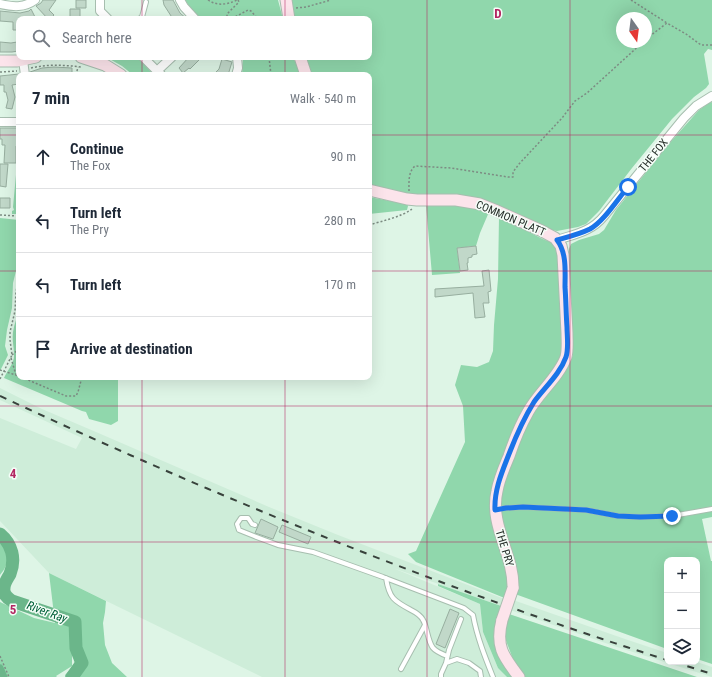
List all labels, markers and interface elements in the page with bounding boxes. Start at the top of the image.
text: D [494,6,502,21]
north arrow [616,12,652,48]
search box [16,16,372,60]
icon: search [30,27,52,49]
text: Search here [62,29,132,47]
text: 7 min [32,88,70,108]
text: Walk · 540 m [290,91,356,106]
street label: THE FOX [636,136,671,174]
text: Continue [70,140,124,158]
icon: ahead [32,146,54,168]
text: 90 m [330,149,356,164]
text: The Fox [70,158,110,173]
route start [619,178,637,196]
street label: COMMON PLATT [474,198,548,239]
text: Turn left [70,204,121,222]
icon: left [32,210,54,232]
text: 280 m [324,213,356,228]
text: The Pry [70,222,109,237]
icon: left [32,274,54,296]
text: Turn left [70,276,121,294]
text: 170 m [324,277,356,292]
icon: arrive [32,338,54,360]
text: Arrive at destination [70,340,193,358]
text: 4 [10,466,17,481]
route end [663,507,681,525]
street label: THE PRY [493,528,516,568]
map controls [664,557,700,665]
button: + [664,557,700,593]
button: − [664,593,700,629]
water label: River Ray [25,598,70,626]
text: 5 [10,602,17,617]
button: layers [664,629,700,665]

